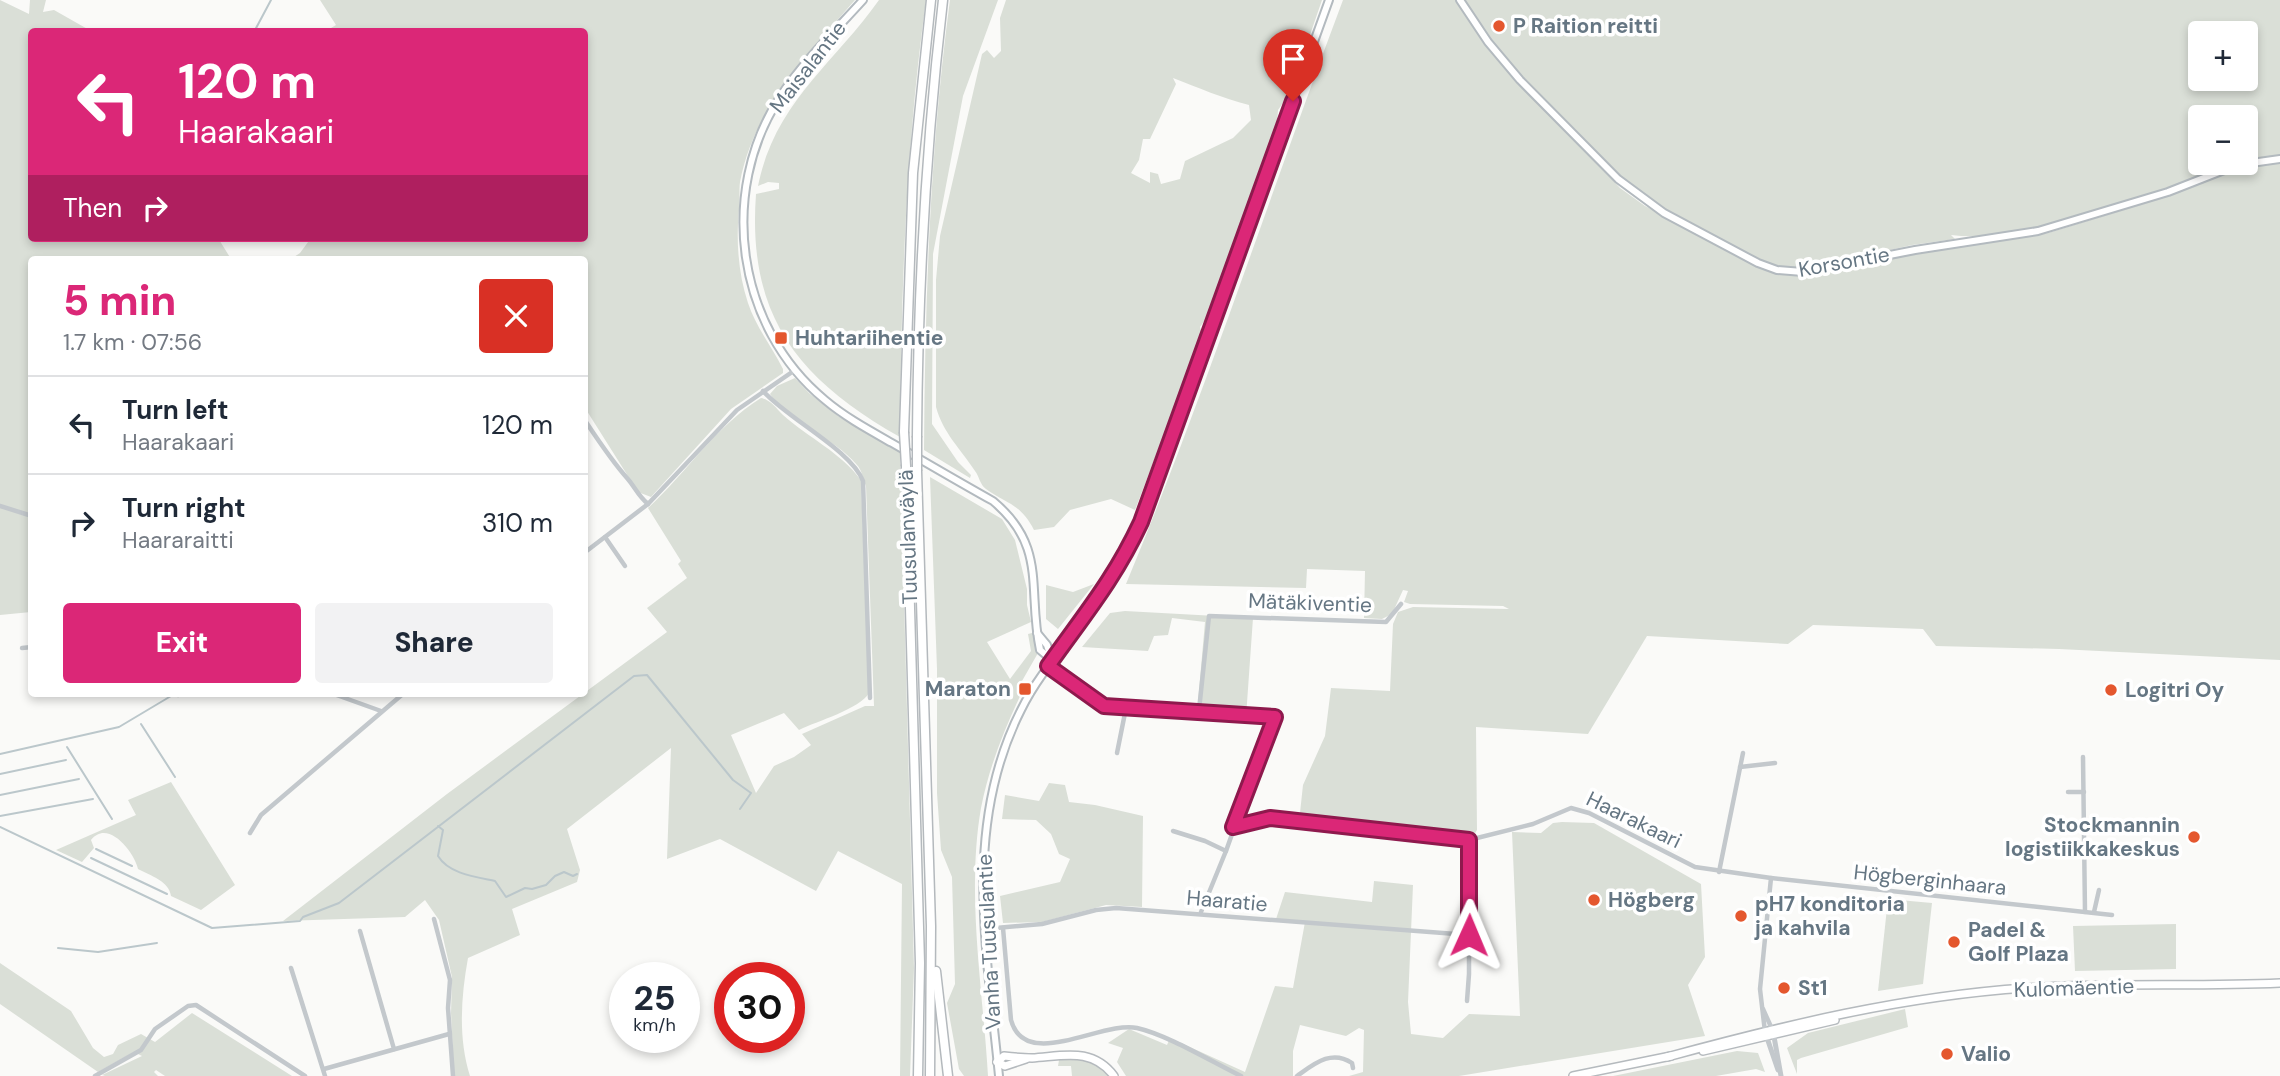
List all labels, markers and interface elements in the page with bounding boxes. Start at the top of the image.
place label: P Raition reitti [1513,12,1658,40]
street label: Maisalantie [763,15,853,119]
marker: P Raition reitti [1491,18,1507,34]
map controls [2188,21,2258,175]
button: + [2188,21,2258,91]
pin [1263,29,1323,101]
icon: arrive [1274,40,1312,78]
text: 120 m [178,49,316,113]
icon: left [63,56,154,147]
button: − [2188,105,2258,175]
text: Haarakaari [178,111,334,153]
icon: right [136,189,174,227]
text: Then [63,191,122,225]
street label: Korsontie [1796,240,1892,284]
text: 5 min [63,273,176,328]
button: close [479,279,553,353]
place label: Huhtariihentie [795,324,943,352]
text: 1.7 km · 07:56 [63,327,202,357]
marker: Huhtariihentie [773,330,789,346]
text: Turn left [122,393,229,427]
icon: left [63,406,101,444]
text: 120 m [482,408,553,442]
text: Haarakaari [122,427,234,457]
street label: Tuusulanväylä [892,469,924,605]
text: Turn right [122,491,246,525]
icon: right [63,504,101,542]
text: 310 m [482,506,553,540]
text: Haararaitti [122,525,234,555]
street label: Mätäkiventie [1248,587,1372,619]
button: Exit [63,603,301,683]
button: Share [315,603,553,683]
place label: Maraton [925,675,1011,703]
place label: Logitri Oy [2125,676,2224,704]
marker: Maraton [1017,681,1033,697]
marker: Logitri Oy [2103,682,2119,698]
street label: Haarakaari [1582,785,1686,855]
place label: Stockmannin logistiikkakeskus [2005,811,2180,863]
marker: Stockmannin logistiikkakeskus [2186,829,2202,845]
street label: Vanha Tuusulantie [970,853,1008,1031]
street label: Högberginhaara [1852,858,2008,902]
street label: Haaratie [1185,884,1269,918]
place label: Högberg [1608,886,1695,914]
place label: pH7 konditoria ja kahvila [1754,890,1905,942]
marker: Högberg [1586,892,1602,908]
position arrow [1432,898,1506,972]
marker: pH7 konditoria ja kahvila [1733,908,1749,924]
place label: Padel & Golf Plaza [1968,916,2069,968]
marker: Padel & Golf Plaza [1946,934,1962,950]
speed limit sign: 30 [714,962,805,1053]
street label: Kulomäentie [2013,972,2135,1004]
place label: St1 [1798,974,1827,1002]
text: 25 [634,975,675,1021]
marker: St1 [1776,980,1792,996]
text: km/h [633,1013,676,1037]
place label: Valio [1961,1040,2011,1068]
marker: Valio [1939,1046,1955,1062]

